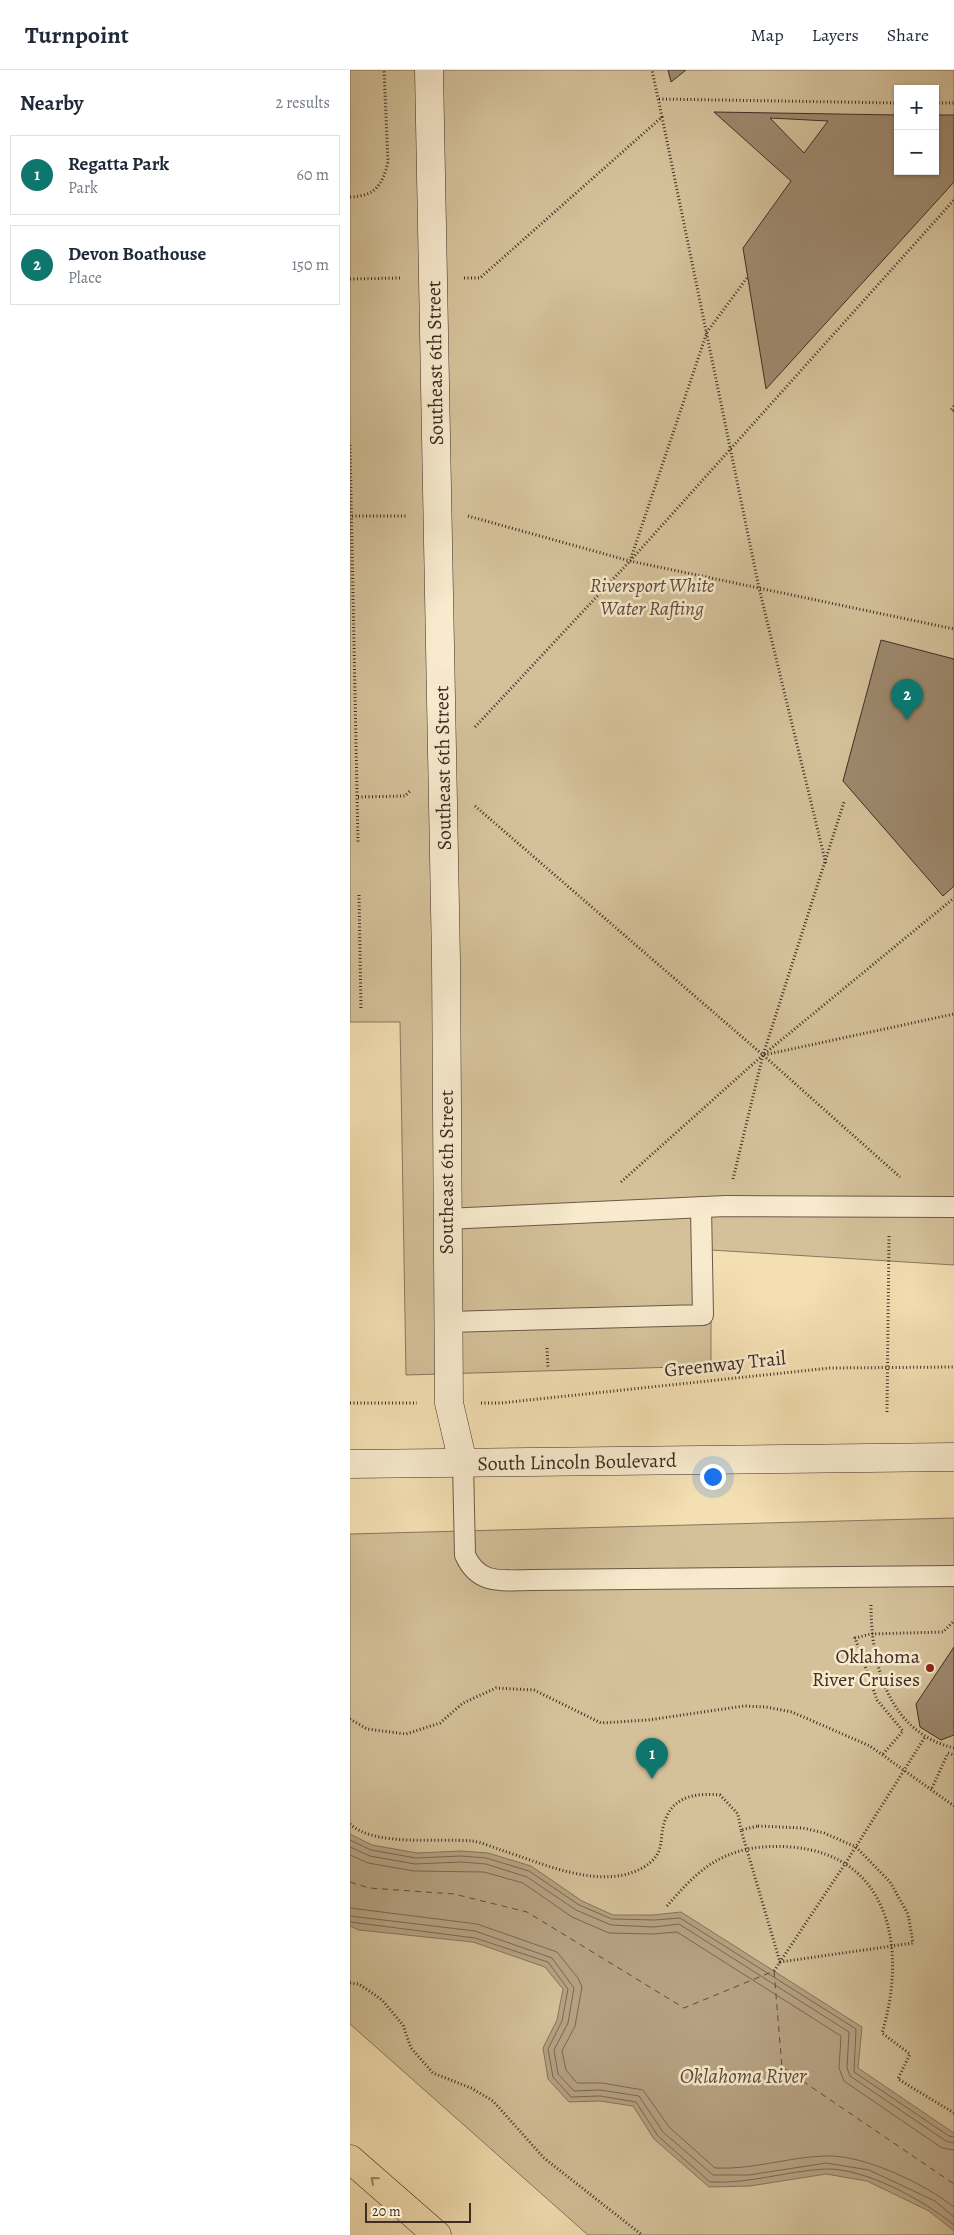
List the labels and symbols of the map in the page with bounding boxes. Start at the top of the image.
street label: Southeast 6th Street [420,280,450,446]
park label: Riversport White Water Rafting [590,572,714,622]
pin: 2 [891,679,923,720]
street label: Southeast 6th Street [428,685,458,851]
street label: Southeast 6th Street [433,1089,460,1254]
street label: Greenway Trail [663,1344,787,1384]
street label: South Lincoln Boulevard [477,1447,677,1477]
your location [700,1464,726,1490]
place label: Oklahoma River Cruises [812,1643,921,1693]
marker: Oklahoma River Cruises [924,1662,936,1674]
pin: 1 [636,1738,668,1779]
water label: Oklahoma River [680,2062,807,2090]
one-way arrow [370,2177,379,2186]
scale bar [365,2200,471,2223]

